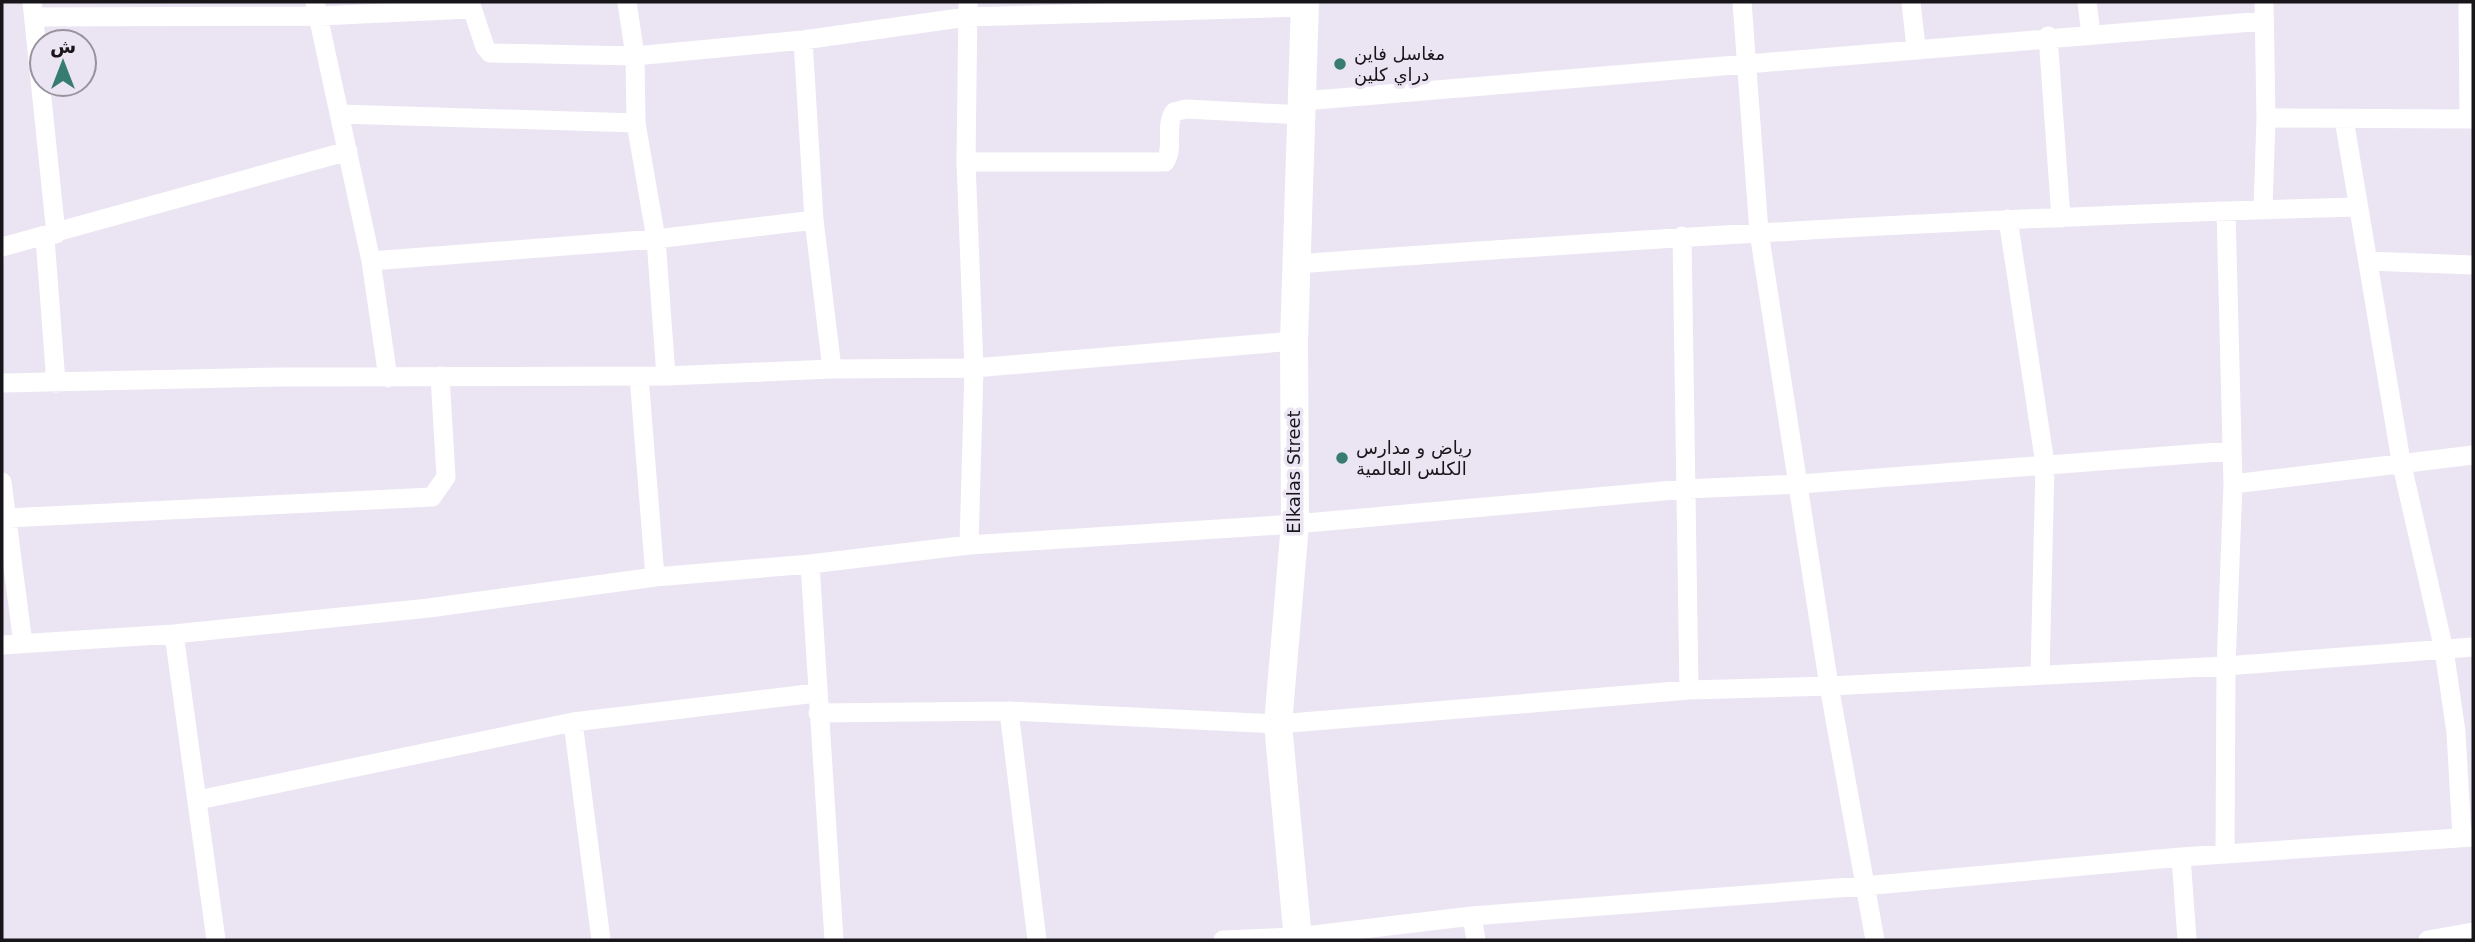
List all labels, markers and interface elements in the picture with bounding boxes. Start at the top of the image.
north arrow [28,28,98,98]
text: ش [50,35,76,58]
place label: مغاسل فاين دراي كلين [1354,43,1445,86]
marker: مغاسل فاين دراي كلين [1332,56,1348,72]
street label: Elkalas Street [1283,410,1304,534]
place label: رياض و مدارس الكلس العالمية [1356,437,1472,479]
marker: رياض و مدارس الكلس العالمية [1334,450,1350,466]

